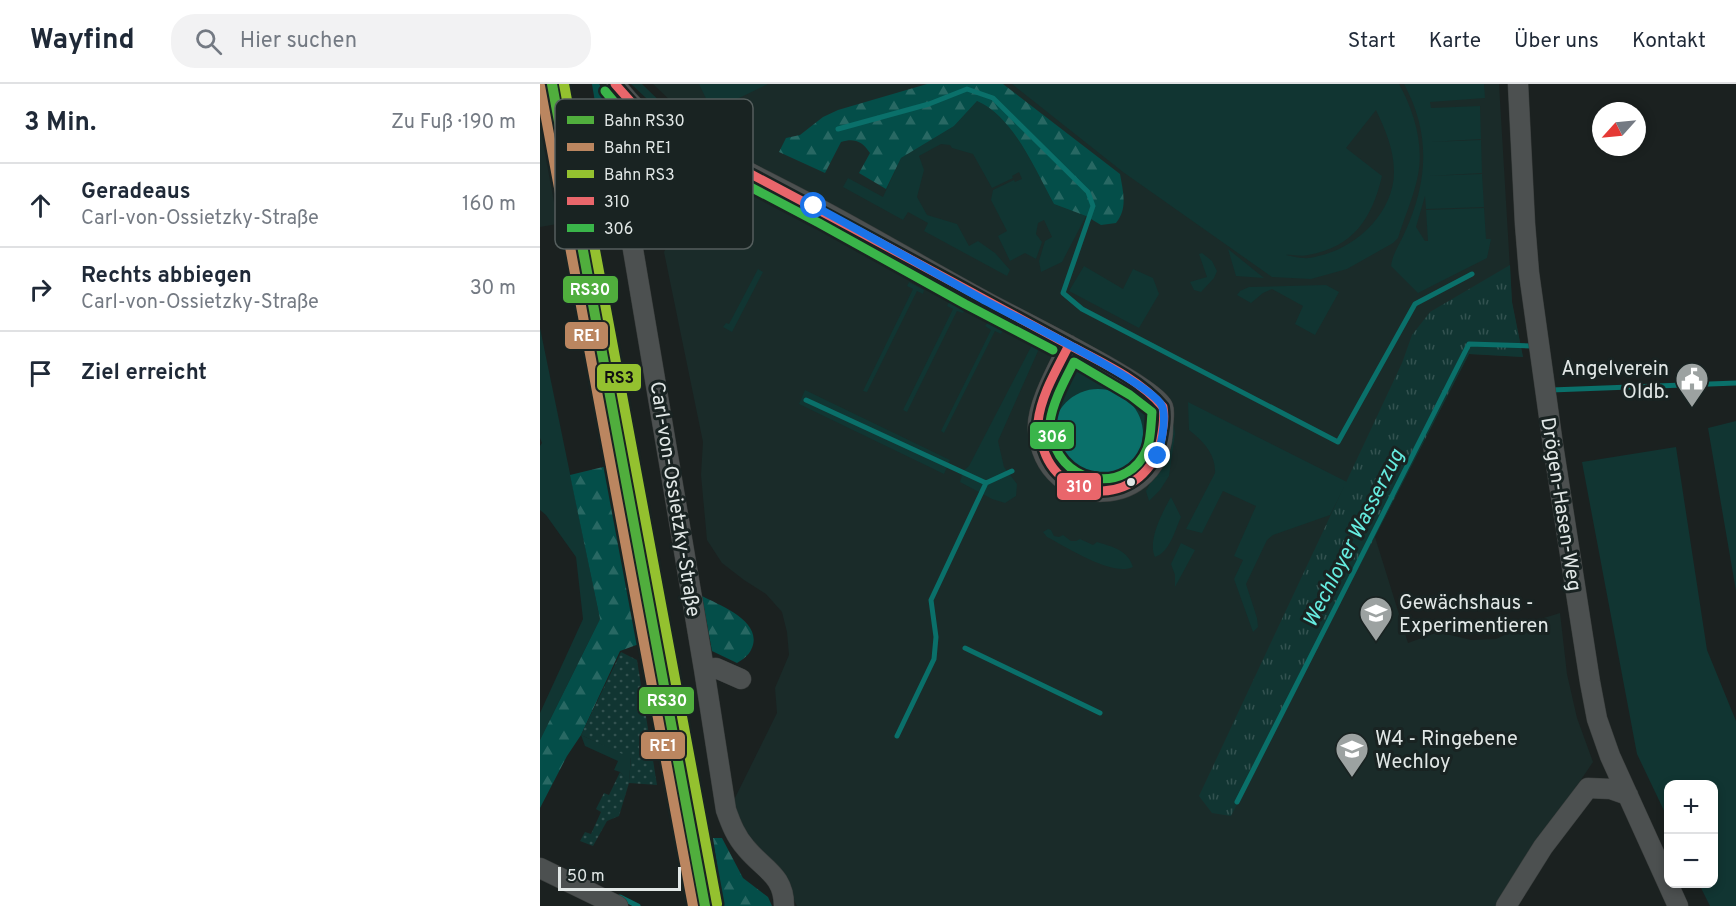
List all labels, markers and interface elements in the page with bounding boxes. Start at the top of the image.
search box [171,14,591,68]
text: Wayfind [30,23,135,59]
icon: search [192,25,225,58]
text: Hier suchen [240,28,357,55]
text: Start [1348,28,1396,55]
text: Karte [1429,28,1481,55]
text: Über uns [1514,28,1599,55]
text: Kontakt [1632,28,1706,55]
legend [555,99,753,249]
north arrow [1592,102,1646,156]
text: 3 Min. [24,107,96,140]
text: Zu Fuß · 190 m [391,110,516,136]
text: Bahn RS30 [604,112,685,132]
text: Bahn RE1 [604,139,671,159]
text: Bahn RS3 [604,166,675,186]
text: Geradeaus [81,179,191,206]
icon: ahead [24,189,57,222]
text: 160 m [462,192,516,218]
route start [800,192,826,218]
text: 310 [604,193,630,213]
text: Carl-von-Ossietzky-Straße [81,206,319,232]
text: 306 [604,220,633,240]
text: Rechts abbiegen [81,263,252,290]
icon: right [24,273,57,306]
line badge: RS30 [562,275,619,304]
text: 30 m [470,276,516,302]
text: RS30 [570,281,610,301]
text: Carl-von-Ossietzky-Straße [81,290,319,316]
line badge: RE1 [564,321,609,350]
text: RE1 [573,327,601,347]
icon: arrive [24,357,57,390]
place label: Angelverein Oldb. [1561,357,1669,406]
text: Ziel erreicht [81,360,207,387]
public building icon: Angelverein Oldb. [1674,361,1710,408]
line badge: RS3 [596,363,642,392]
text: RS3 [604,369,634,389]
street label: Carl-von-Ossietzky-Straße [643,380,705,619]
street label: Drögen-Hasen-Weg [1533,415,1587,593]
line badge: 306 [1029,421,1075,450]
text: 306 [1037,428,1067,448]
route end [1144,442,1170,468]
water label: Wechloyer Wasserzug [1298,444,1411,632]
line badge: 310 [1056,472,1102,501]
unlabelled marker [1125,476,1137,488]
text: 310 [1066,478,1092,498]
place label: Gewächshaus - Experimentieren [1399,591,1549,640]
school or university icon: Gewächshaus - Experimentieren [1358,595,1394,642]
line badge: RS30 [638,686,695,715]
text: RS30 [647,692,687,712]
place label: W4 - Ringebene Wechloy [1375,727,1518,776]
line badge: RE1 [640,731,686,760]
school or university icon: W4 - Ringebene Wechloy [1334,731,1370,778]
text: RE1 [649,737,677,757]
map controls [1664,780,1718,888]
button: + [1664,780,1718,834]
button: − [1664,834,1718,888]
scale bar [558,864,681,892]
text: 50 m [567,867,605,887]

